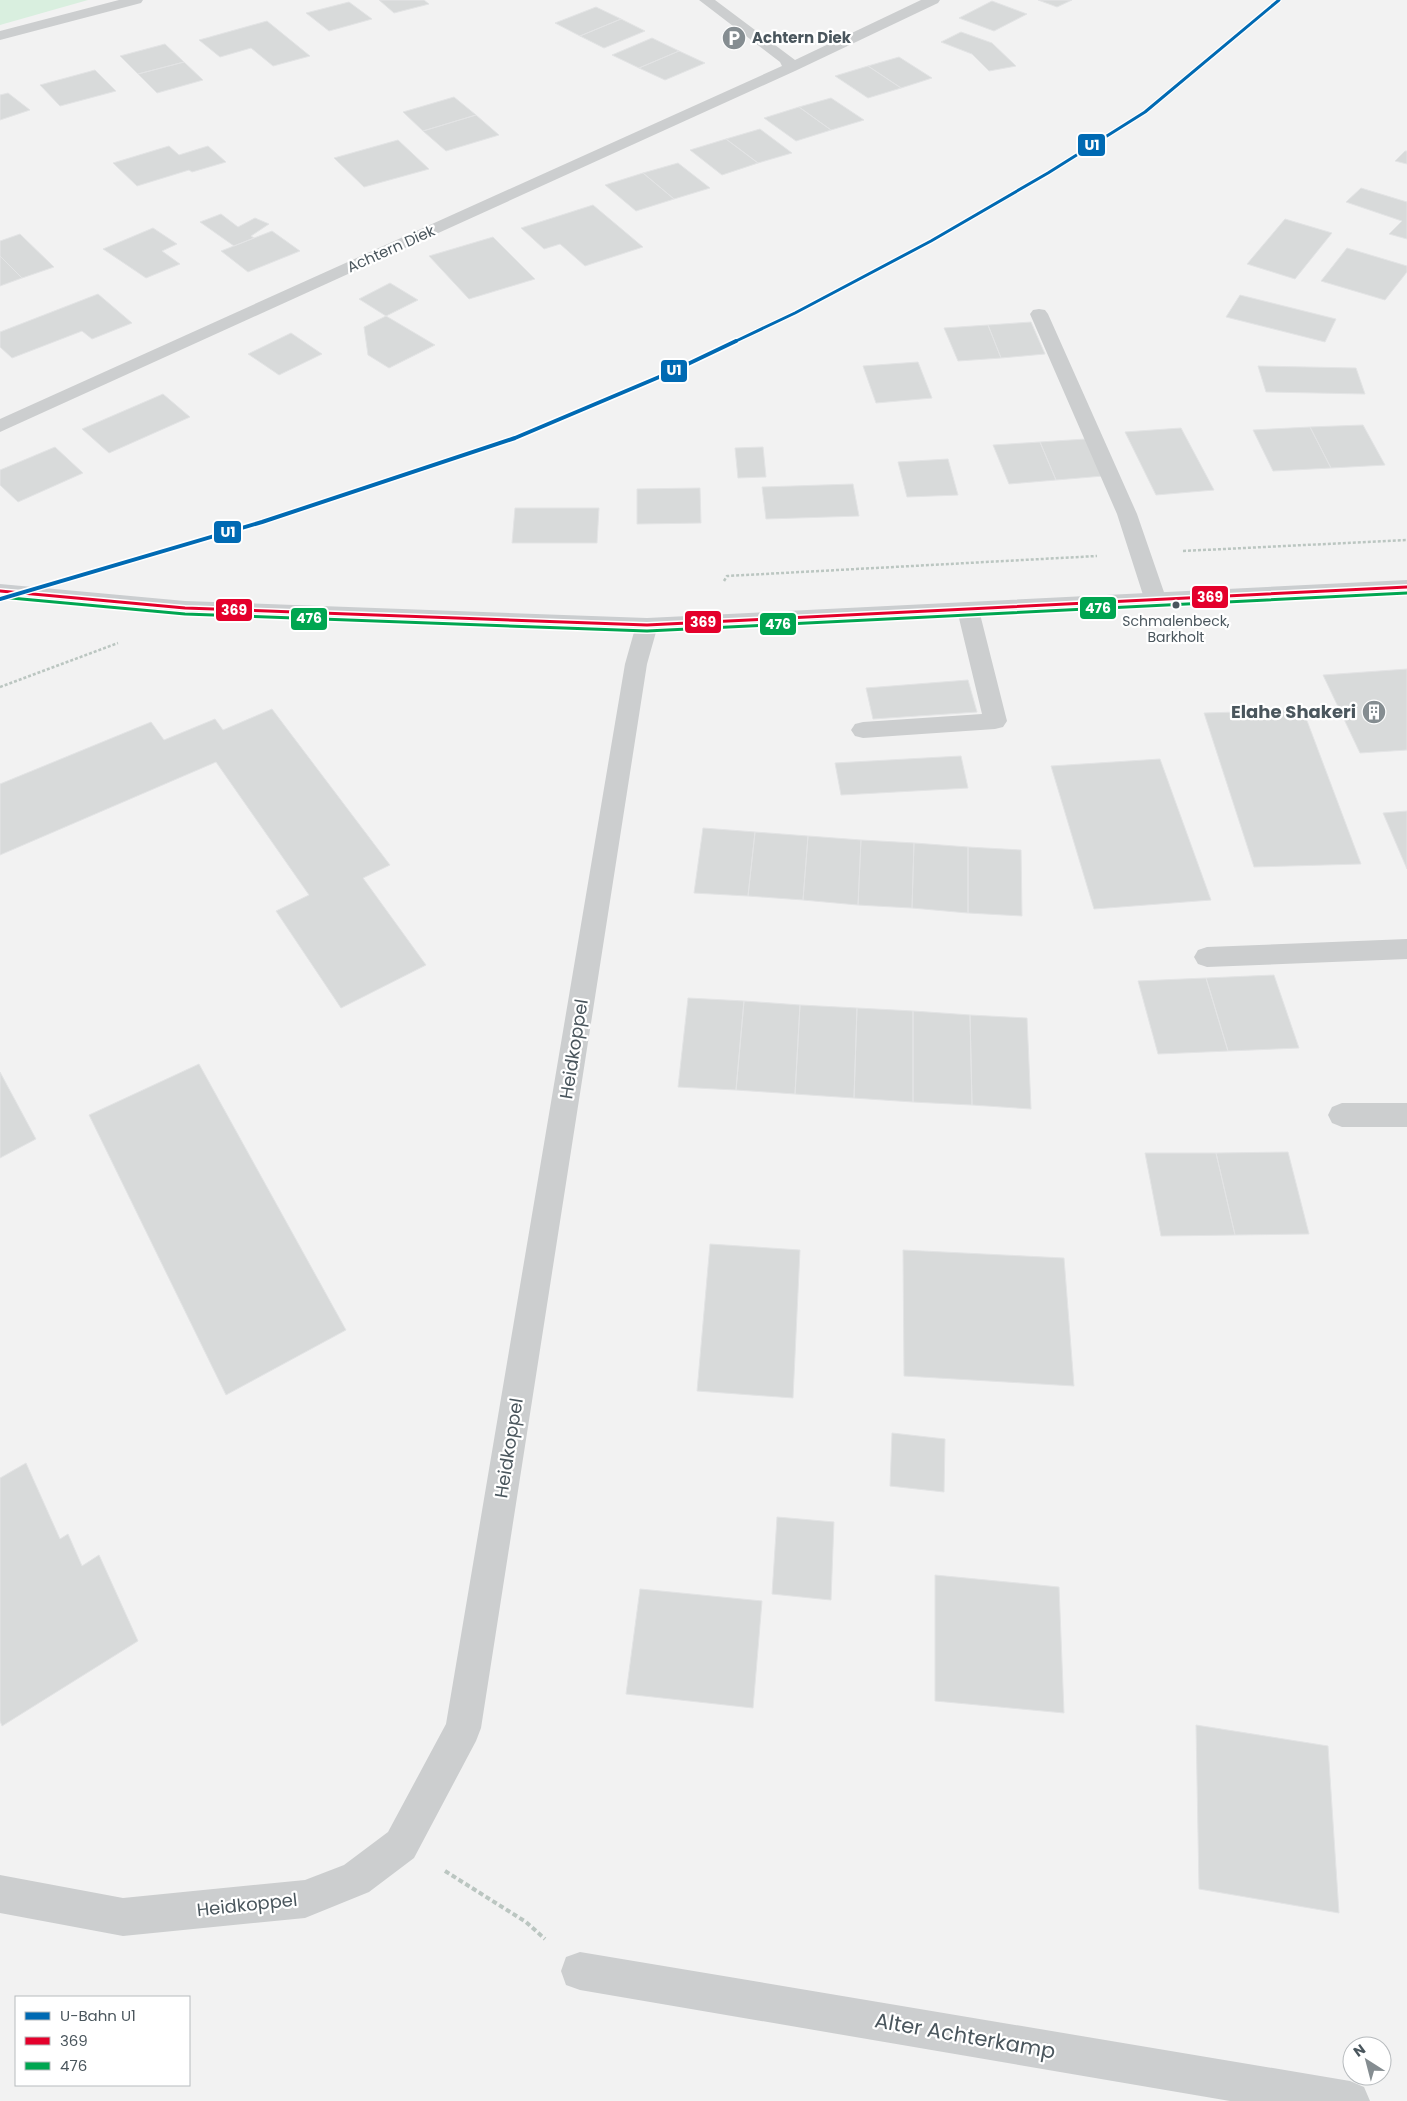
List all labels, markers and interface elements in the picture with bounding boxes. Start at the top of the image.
parking icon: Achtern Diek [721,25,747,51]
place label: Achtern Diek [752,27,852,48]
line badge: U1 [1077,133,1106,157]
text: U1 [1084,135,1100,155]
street label: Achtern Diek [344,220,438,277]
line badge: U1 [660,359,688,383]
text: U1 [666,360,682,380]
line badge: U1 [213,520,242,544]
text: U1 [220,522,236,542]
line badge: 369 [1191,585,1229,609]
text: 369 [1197,587,1223,607]
line badge: 476 [1079,596,1117,620]
line badge: 369 [215,598,253,622]
text: 476 [1085,598,1111,618]
text: 369 [221,600,247,620]
marker: Schmalenbeck, Barkholt [1171,600,1181,610]
line badge: 476 [290,607,328,631]
text: 476 [296,608,322,628]
line badge: 369 [684,610,722,634]
place label: Schmalenbeck, Barkholt [1122,611,1230,647]
text: 369 [690,612,716,632]
line badge: 476 [759,612,797,636]
text: 476 [765,614,791,634]
place label: Elahe Shakeri [1231,699,1356,724]
building icon: Elahe Shakeri [1361,699,1387,725]
street label: Heidkoppel [553,997,594,1101]
street label: Heidkoppel [488,1396,529,1500]
street label: Heidkoppel [195,1887,298,1922]
legend [15,1996,190,2086]
text: U-Bahn U1 [60,2005,136,2026]
street label: Alter Achterkamp [872,2005,1058,2066]
text: 369 [60,2030,88,2051]
north arrow [1342,2036,1392,2086]
text: N [1349,2039,1369,2062]
text: 476 [60,2055,87,2076]

